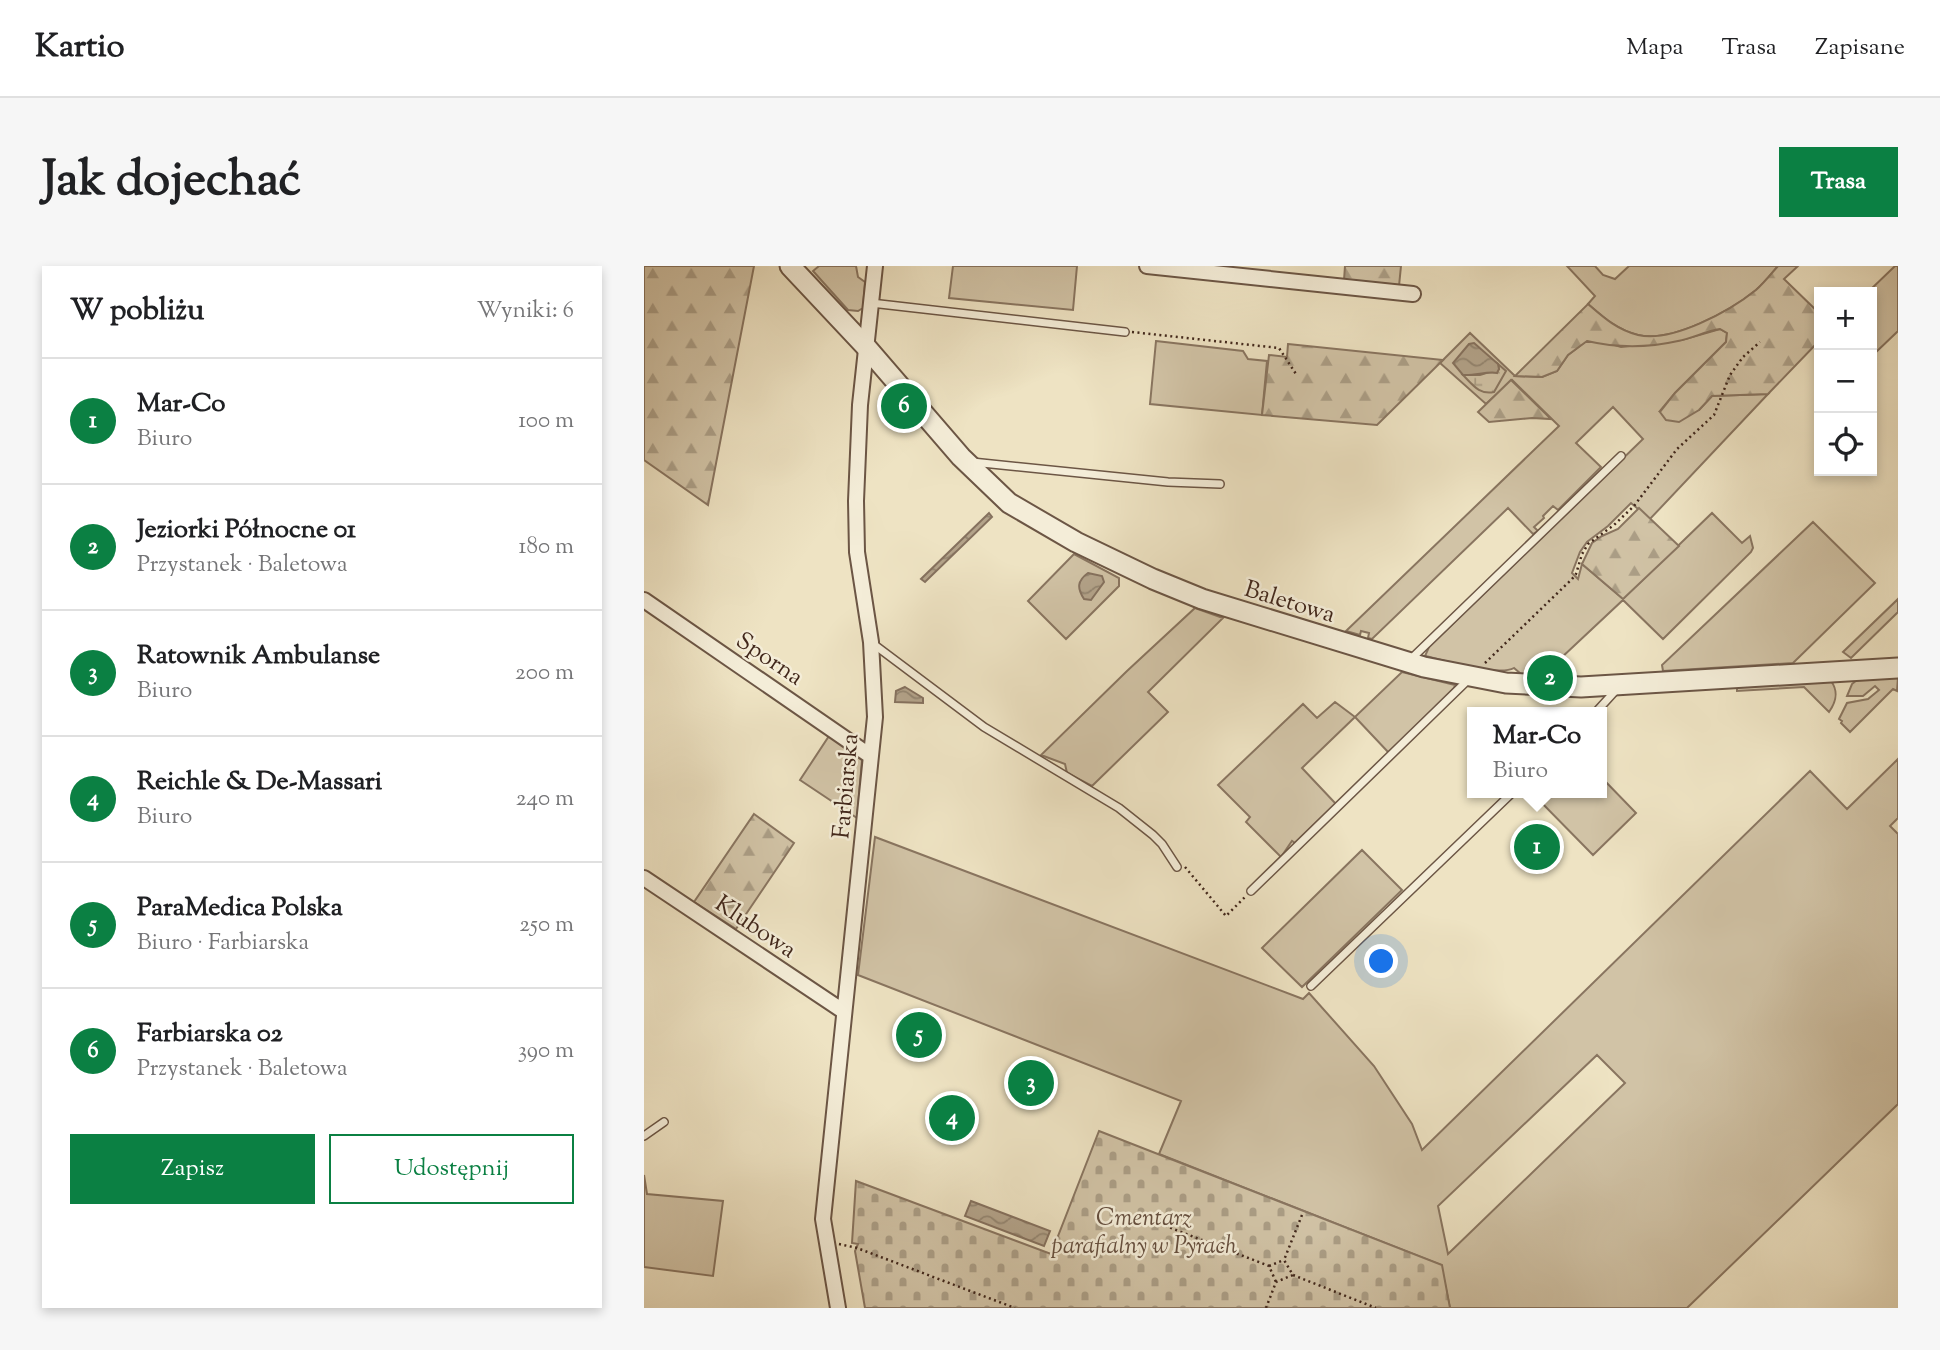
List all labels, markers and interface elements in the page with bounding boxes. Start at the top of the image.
text: Kartio [35,24,125,72]
text: Mapa [1626,31,1684,65]
text: Trasa [1722,31,1777,65]
text: Zapisane [1815,31,1905,65]
text: Jak dojechać [42,147,301,217]
button: Trasa [1779,147,1898,217]
map controls [1814,287,1877,476]
button: + [1814,287,1877,350]
text: W pobliżu [70,290,204,333]
text: Wyniki: 6 [477,295,574,328]
button: − [1814,350,1877,413]
pin: 6 [881,380,927,432]
text: Mar-Co [137,386,226,423]
text: 1 [89,405,97,438]
text: 100 m [518,405,574,438]
button: locate [1814,413,1877,476]
text: Biuro [137,423,192,456]
text: Jeziorki Północne 01 [137,512,356,549]
text: 2 [88,531,98,564]
text: 180 m [519,531,574,564]
text: Przystanek · Baletowa [137,549,348,582]
street label: Baletowa [1240,573,1339,633]
street label: Sporna [728,625,809,695]
text: Ratownik Ambulanse [137,638,380,675]
pin: 2 [1527,652,1573,704]
text: 3 [88,657,98,690]
text: 200 m [515,657,574,690]
text: Biuro [137,675,192,708]
popup [1467,707,1607,798]
text: Mar-Co [1493,718,1581,755]
street label: Farbiarska [825,732,869,840]
text: Biuro [1493,755,1548,788]
text: Reichle & De-Massari [137,764,382,801]
text: 4 [87,783,99,816]
text: 240 m [516,783,574,816]
text: Biuro [137,801,192,834]
pin: 1 [1514,821,1560,873]
street label: Klubowa [707,888,803,967]
text: ParaMedica Polska [137,890,343,927]
text: 5 [89,909,97,942]
text: 250 m [519,909,574,942]
text: Biuro · Farbiarska [137,927,309,960]
your location [1364,944,1398,978]
pin: 5 [896,1009,942,1061]
text: Farbiarska 02 [137,1016,283,1053]
text: 6 [87,1035,99,1068]
text: 390 m [518,1035,574,1068]
text: Przystanek · Baletowa [137,1053,348,1086]
pin: 3 [1008,1057,1054,1109]
pin: 4 [929,1092,975,1144]
button: Zapisz [70,1134,315,1204]
button: Udostępnij [329,1134,574,1204]
park label: Cmentarz parafialny w Pyrach [1051,1202,1237,1264]

